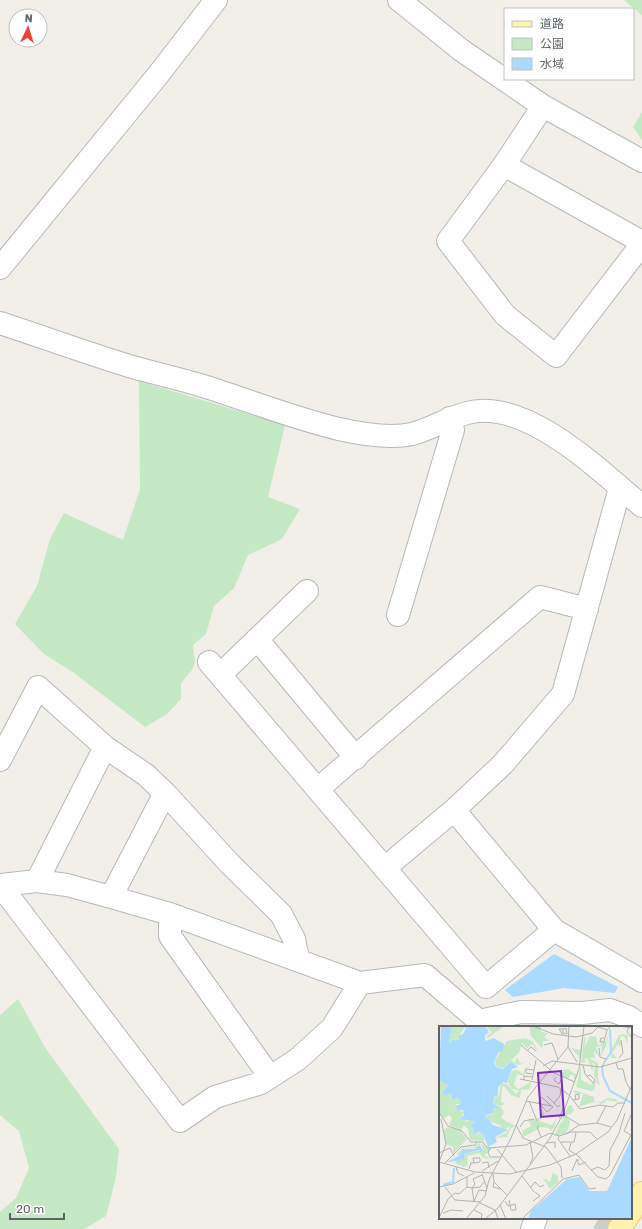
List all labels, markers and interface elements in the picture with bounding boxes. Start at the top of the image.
north arrow [8,8,48,48]
legend [504,8,634,80]
text: N [24,12,33,25]
text: 道路 [540,17,564,31]
text: 公園 [540,37,564,51]
text: 水域 [540,57,564,71]
inset map [439,1026,632,1219]
scale bar [10,1195,64,1221]
text: 20 m [16,1202,44,1216]

